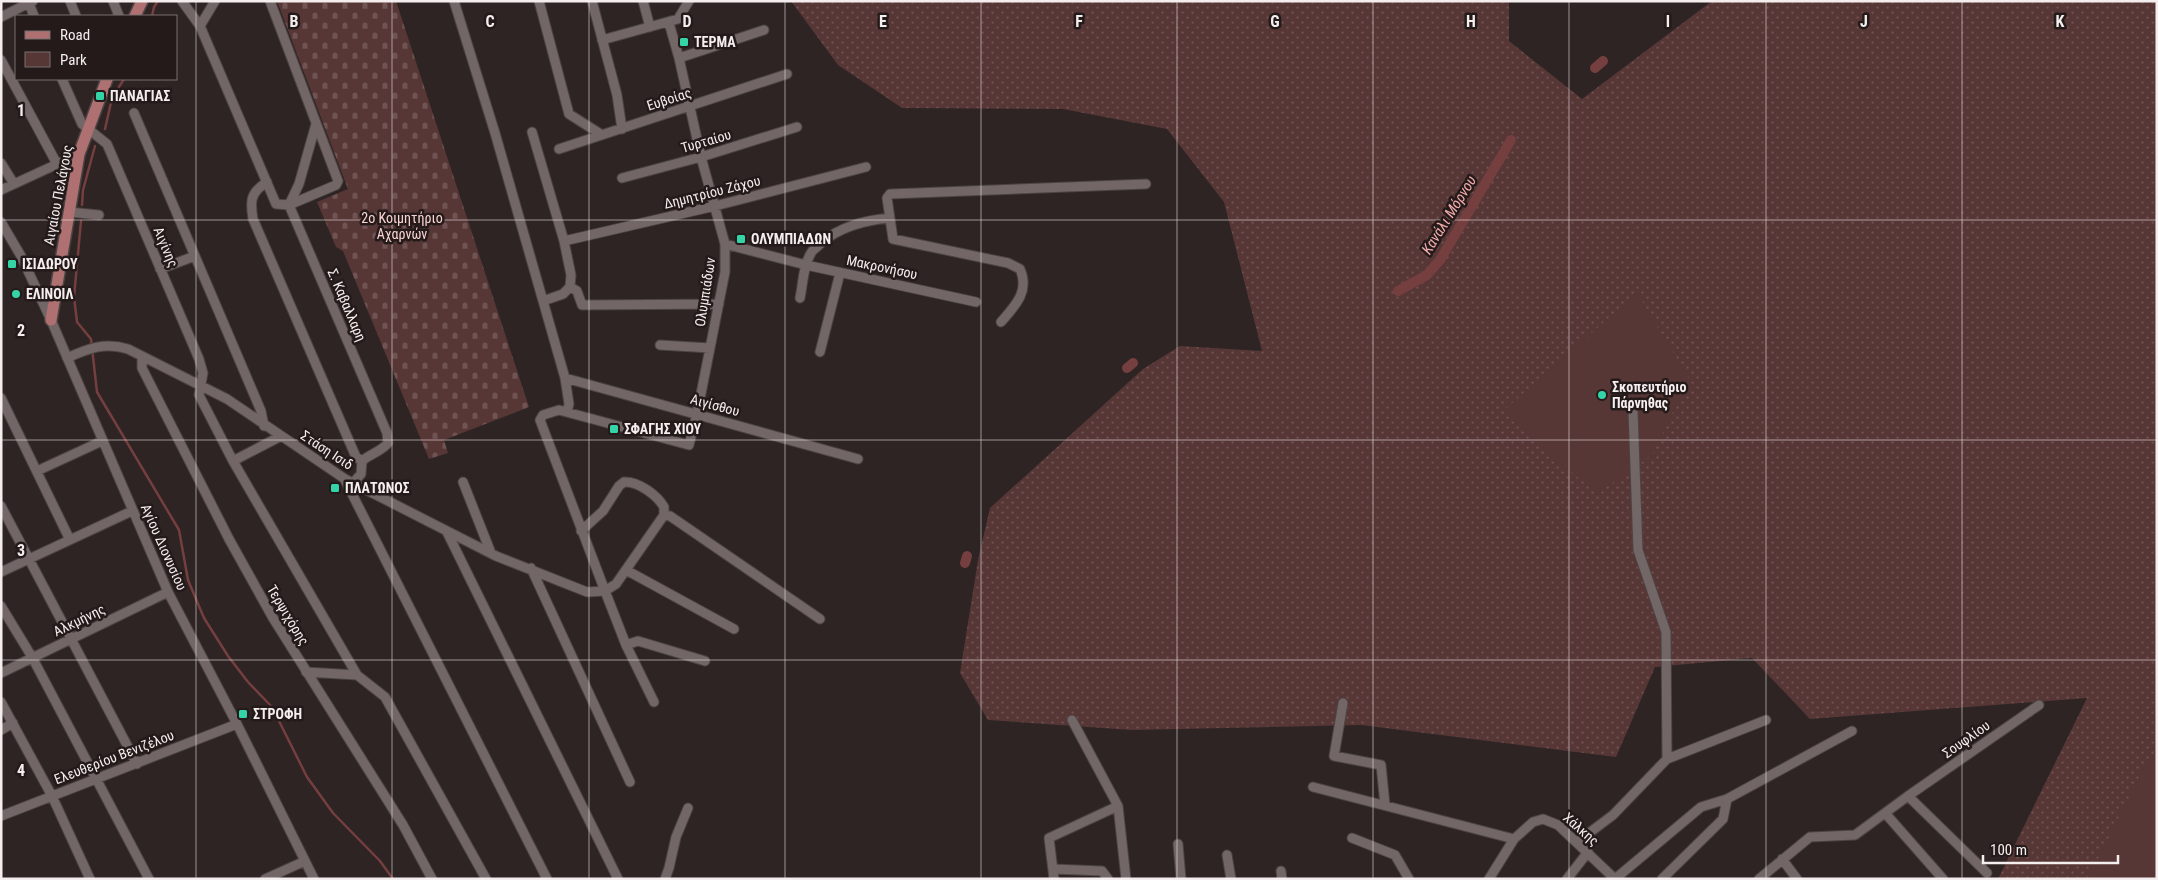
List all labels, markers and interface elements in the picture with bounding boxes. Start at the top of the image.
text: B [290,12,299,31]
text: C [485,12,495,31]
text: D [682,12,692,31]
text: E [879,12,887,31]
text: F [1075,12,1083,31]
text: G [1270,12,1280,31]
text: H [1466,12,1476,31]
text: I [1666,12,1670,31]
text: J [1860,12,1868,31]
text: K [2056,12,2065,31]
legend [15,15,178,80]
text: Road [60,26,90,44]
place label: ΤΕΡΜΑ [694,34,736,50]
marker: ΤΕΡΜΑ [678,36,690,48]
text: Park [60,51,87,69]
street label: Ευβοίας [645,84,693,114]
place label: ΠΑΝΑΓΙΑΣ [110,88,170,104]
marker: ΠΑΝΑΓΙΑΣ [94,90,106,102]
text: 1 [17,101,25,120]
street label: Τυρταίου [679,126,733,156]
street label: Αιγαίου Πελάγους [40,144,76,246]
street label: Δημητρίου Ζάχου [662,172,762,212]
water label: Κανάλι Μόρνου [1418,172,1480,258]
park label: 2ο Κοιμητήριο Αχαρνών [361,210,443,242]
street label: Αιγίνης [150,225,182,269]
place label: ΟΛΥΜΠΙΑΔΩΝ [751,231,831,247]
marker: ΟΛΥΜΠΙΑΔΩΝ [735,233,747,245]
street label: Μακρονήσου [845,252,919,282]
place label: ΙΣΙΔΩΡΟΥ [22,256,78,272]
street label: Ολυμπιάδων [692,256,718,328]
marker: ΙΣΙΔΩΡΟΥ [6,258,18,270]
street label: Σ. Καβαλλαρη [325,266,369,344]
place label: ΕΛΙΝΟΙΛ [26,286,73,302]
marker: ΕΛΙΝΟΙΛ [10,288,22,300]
text: 2 [17,321,25,340]
place label: Σκοπευτήριο Πάρνηθας [1612,379,1687,411]
marker: Σκοπευτήριο Πάρνηθας [1596,389,1608,401]
street label: Αιγίσθου [689,391,742,419]
place label: ΣΦΑΓΗΣ ΧΙΟΥ [624,421,702,437]
marker: ΣΦΑΓΗΣ ΧΙΟΥ [608,423,620,435]
street label: Στάση Ισιδ [298,427,356,473]
place label: ΠΛΑΤΩΝΟΣ [345,480,410,496]
marker: ΠΛΑΤΩΝΟΣ [329,482,341,494]
street label: Αγίου Διονυσίου [138,501,190,593]
text: 3 [17,541,25,560]
street label: Τερψιχόρης [263,582,312,648]
street label: Αλκμήνης [51,601,107,639]
place label: ΣΤΡΟΦΗ [253,706,302,722]
marker: ΣΤΡΟΦΗ [237,708,249,720]
street label: Σουφλίου [1939,717,1994,762]
street label: Ελευθερίου Βενιζέλου [52,727,176,787]
text: 4 [17,761,25,780]
street label: Χάλκης [1560,809,1602,849]
scale bar [1983,832,2118,864]
text: 100 m [1990,841,2027,859]

